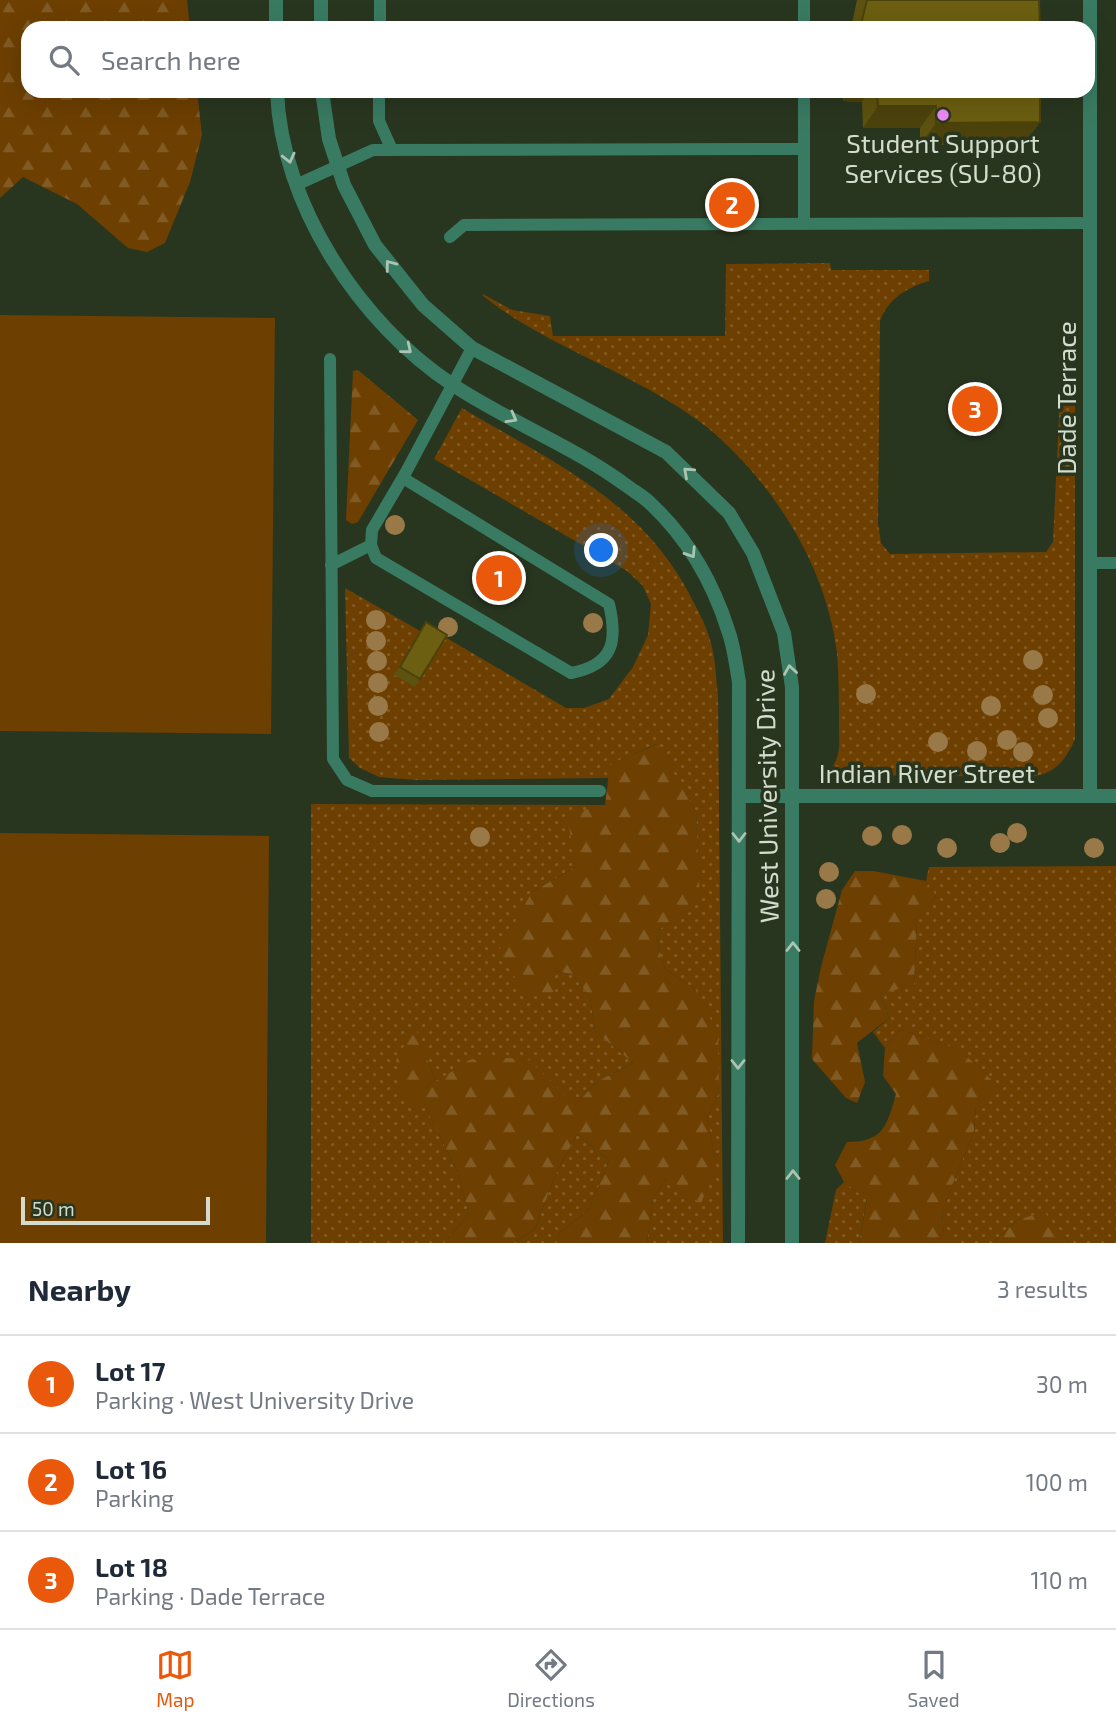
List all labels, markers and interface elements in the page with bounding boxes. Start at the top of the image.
search box [21,21,1095,98]
icon: search [45,41,83,79]
text: Search here [101,44,241,75]
marker: Student Support Services (SU-80) [935,107,951,123]
place label: Student Support Services (SU-80) [844,127,1042,188]
one-way arrow [281,152,295,164]
pin: 2 [709,179,755,231]
one-way arrow [385,260,398,272]
street label: Dade Terrace [1050,321,1081,475]
one-way arrow [400,340,412,353]
pin: 3 [952,383,998,435]
one-way arrow [505,410,517,423]
one-way arrow [683,468,696,480]
your location [584,533,618,567]
one-way arrow [683,545,696,558]
pin: 1 [476,552,522,604]
one-way arrow [783,664,798,676]
street label: West University Drive [748,669,784,923]
street label: Indian River Street [819,757,1035,788]
one-way arrow [731,832,747,842]
one-way arrow [785,942,801,952]
one-way arrow [730,1059,746,1070]
one-way arrow [785,1169,801,1180]
scale bar [21,1194,210,1226]
text: 50 m [32,1197,75,1220]
text: Nearby [28,1271,131,1307]
text: 3 results [997,1275,1088,1303]
text: Lot 17 [95,1355,165,1386]
text: 1 [46,1370,56,1398]
text: 30 m [1036,1370,1088,1398]
text: Parking · West University Drive [95,1386,414,1414]
text: Lot 16 [95,1453,167,1484]
text: 2 [44,1468,58,1496]
text: 100 m [1026,1468,1088,1496]
text: Parking [95,1484,174,1512]
text: Lot 18 [95,1551,168,1582]
text: 3 [44,1566,58,1594]
text: 110 m [1031,1566,1088,1594]
text: Parking · Dade Terrace [95,1582,325,1610]
tab: Map [156,1646,194,1711]
tab: Directions [507,1646,595,1711]
tab: Saved [907,1646,960,1711]

